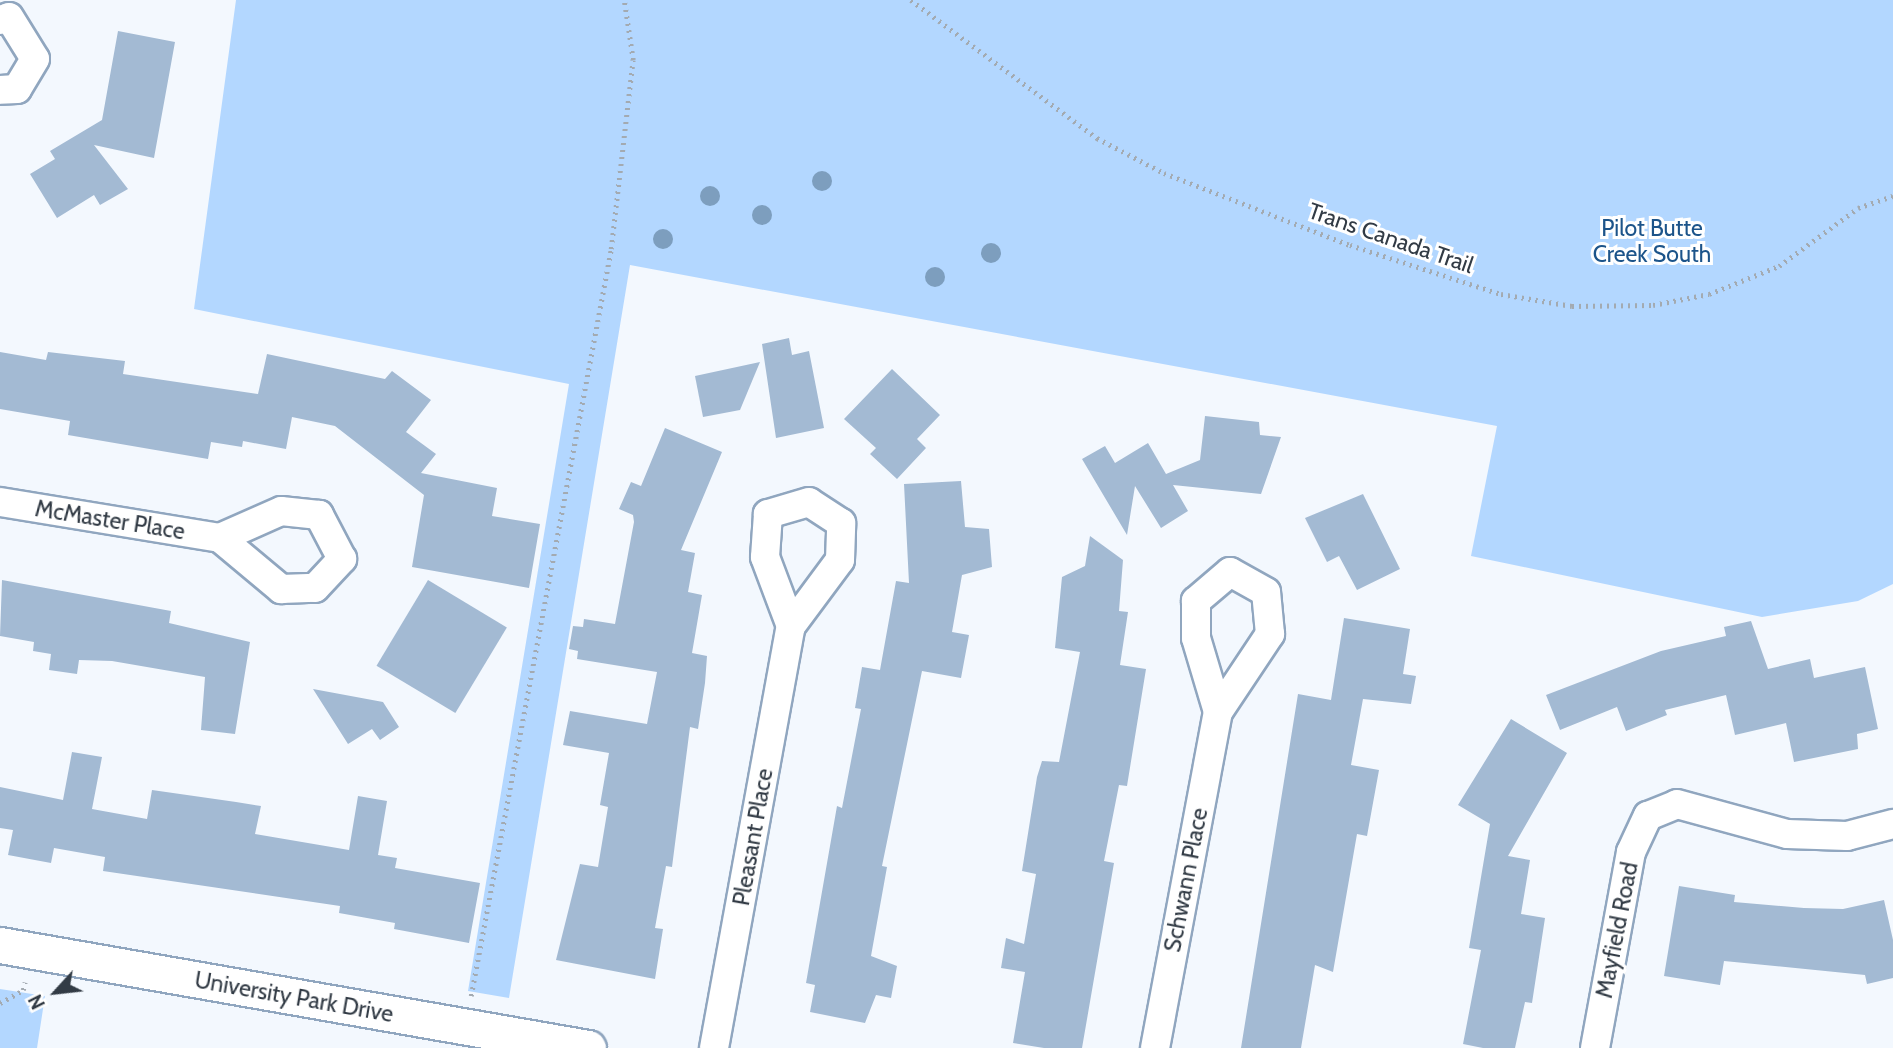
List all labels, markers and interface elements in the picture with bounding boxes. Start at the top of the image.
street label: Trans Canada Trail [1305,197,1477,279]
park label: Pilot Butte Creek South [1593,214,1711,268]
street label: McMaster Place [33,495,187,545]
street label: Pleasant Place [727,766,779,908]
street label: Schwann Place [1159,806,1213,954]
street label: Mayfield Road [1590,860,1644,1000]
north arrow [21,957,91,1027]
street label: University Park Drive [192,966,396,1028]
text: N [24,991,50,1013]

